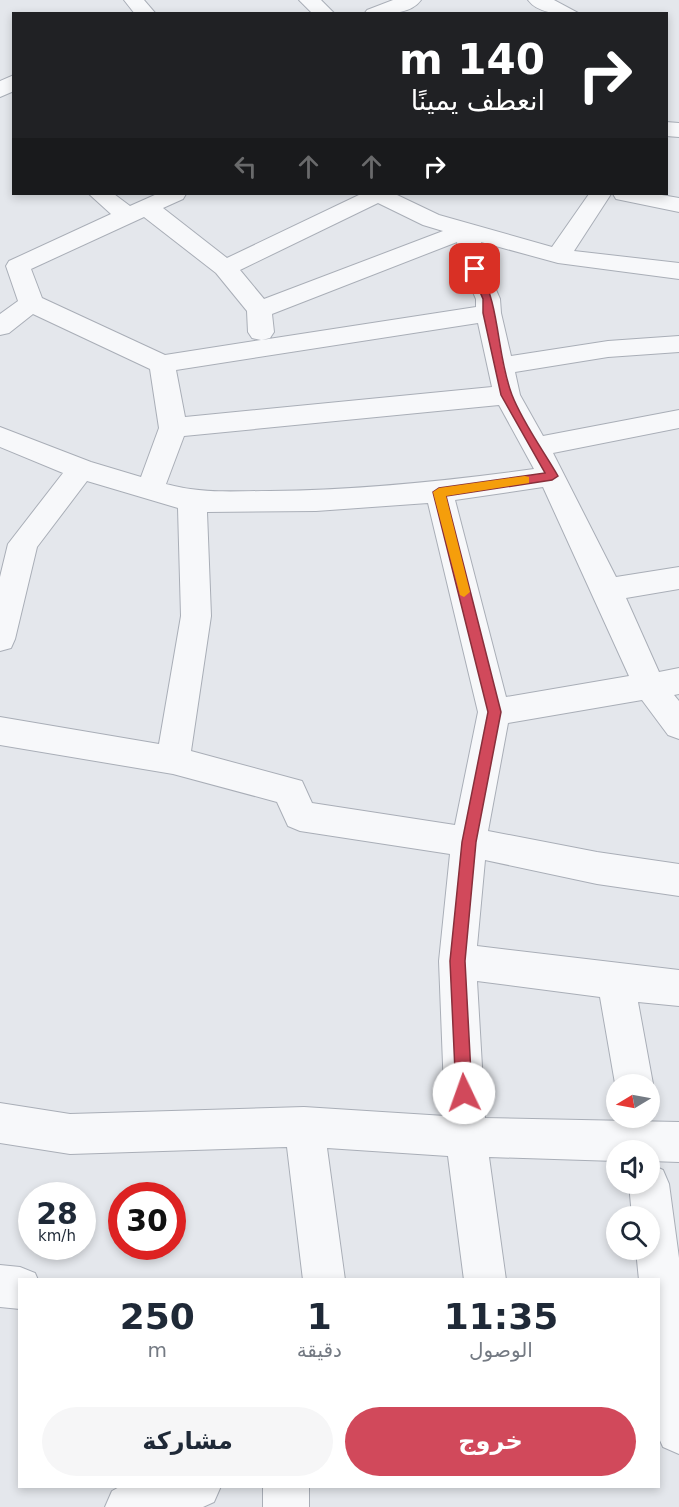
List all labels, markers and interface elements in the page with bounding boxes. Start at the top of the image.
text: 140 m [399,35,545,84]
icon: right [566,36,644,114]
text: انعطف يمينًا [411,85,545,116]
icon: left [229,150,262,183]
icon: ahead [292,150,325,183]
icon: ahead [355,150,388,183]
icon: right [418,150,451,183]
pin [449,243,500,294]
icon: arrive [458,252,491,285]
position arrow [432,1061,496,1125]
north arrow [606,1074,660,1128]
map controls [606,1074,660,1260]
button: sound [606,1140,660,1194]
speed limit sign: 30 [108,1182,186,1260]
text: 28 [36,1196,78,1231]
button: search [606,1206,660,1260]
text: km/h [38,1227,76,1245]
text: 250 [120,1296,195,1337]
text: 1 [307,1296,332,1337]
text: 11:35 [444,1296,558,1337]
text: m [148,1338,167,1362]
text: دقيقة [297,1338,342,1362]
text: الوصول [469,1338,533,1362]
button: مشاركة [42,1407,333,1476]
button: خروج [345,1407,636,1476]

